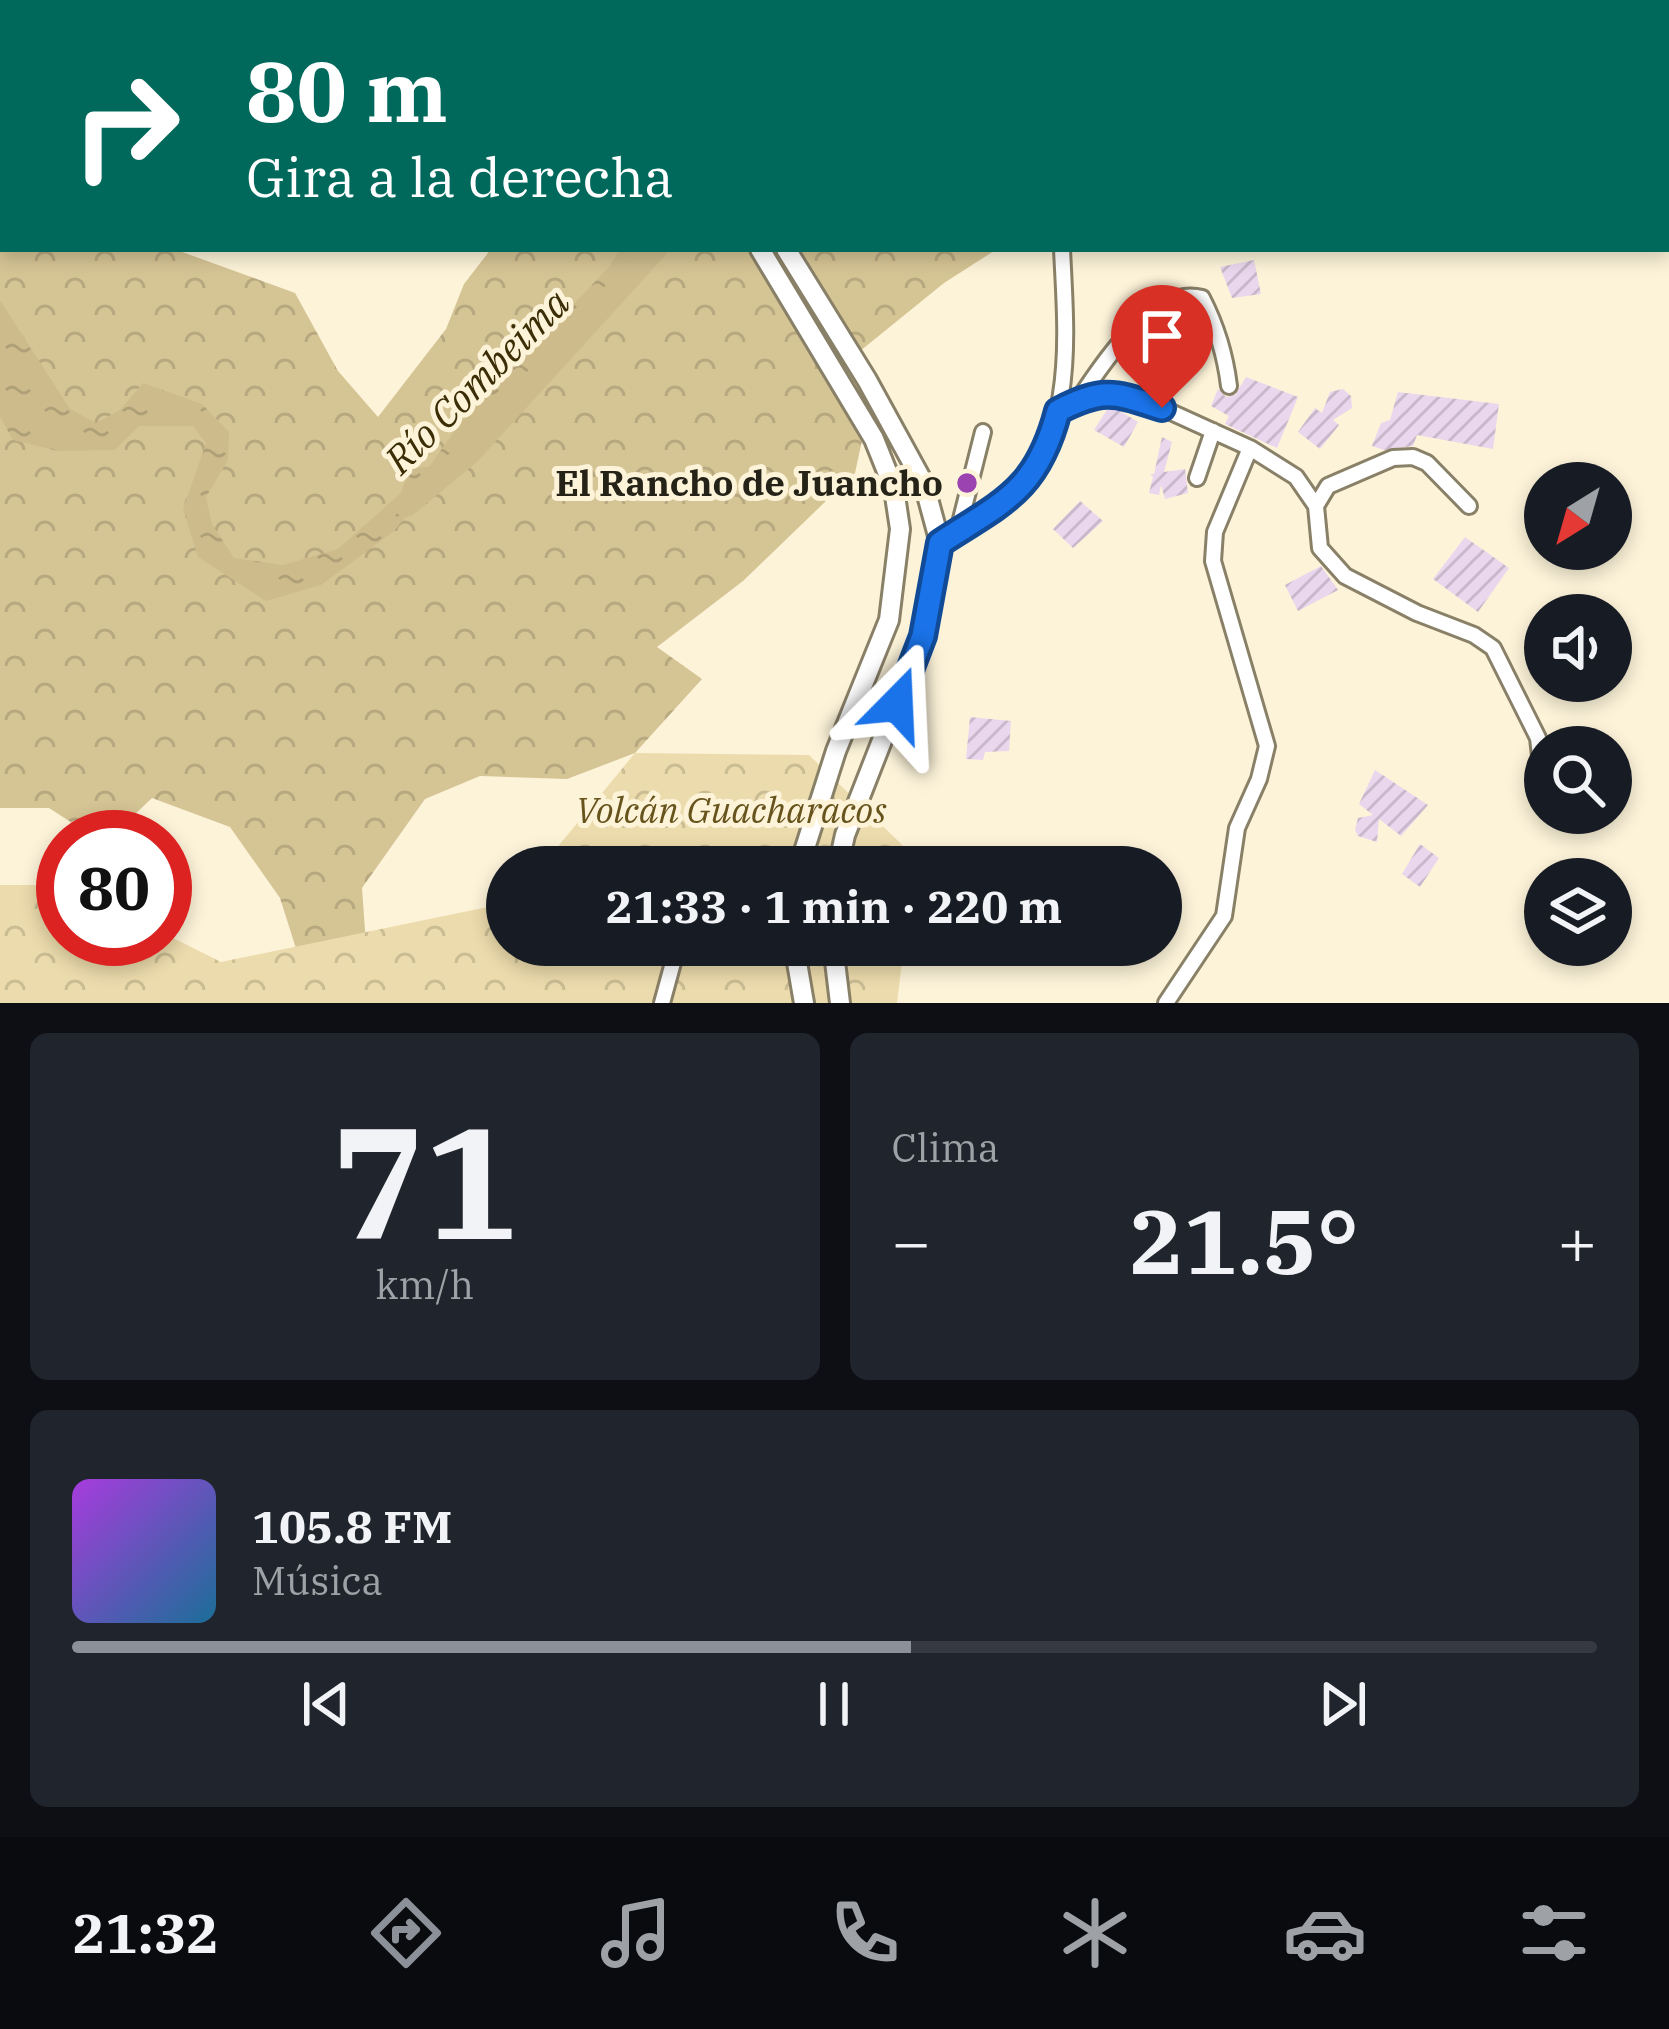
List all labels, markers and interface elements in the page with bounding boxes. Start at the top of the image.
text: 80 m [246,36,448,145]
icon: right [48,48,204,204]
text: Gira a la derecha [246,142,674,212]
water label: Río Combeima [372,277,580,485]
pin [1111,285,1213,408]
icon: arrive [1129,303,1195,369]
place label: El Rancho de Juancho [555,459,943,506]
north arrow [1524,462,1632,570]
map controls [1524,462,1632,966]
marker: El Rancho de Juancho [954,470,980,496]
button: sound [1524,594,1632,702]
position arrow [834,641,960,767]
button: search [1524,726,1632,834]
park label: Volcán Guacharacos [575,786,887,833]
speed limit sign: 80 [36,810,192,966]
button: layers [1524,858,1632,966]
text: 21:33 · 1 min · 220 m [606,877,1062,935]
text: 71 [331,1079,518,1282]
text: Clima [892,1122,999,1173]
text: 21.5° [1129,1182,1359,1299]
text: − [892,1198,931,1284]
text: + [1557,1198,1597,1284]
text: km/h [375,1259,474,1310]
text: 105.8 FM [252,1497,452,1555]
text: Música [252,1555,383,1606]
icon: previous [293,1671,359,1737]
icon: pause [801,1671,867,1737]
icon: next [1310,1671,1376,1737]
icon: directions [364,1891,448,1975]
icon: music [594,1891,678,1975]
icon: phone [823,1891,907,1975]
icon: climate [1053,1891,1137,1975]
icon: car [1283,1891,1367,1975]
icon: filters [1512,1891,1596,1975]
text: 21:32 [73,1898,219,1968]

